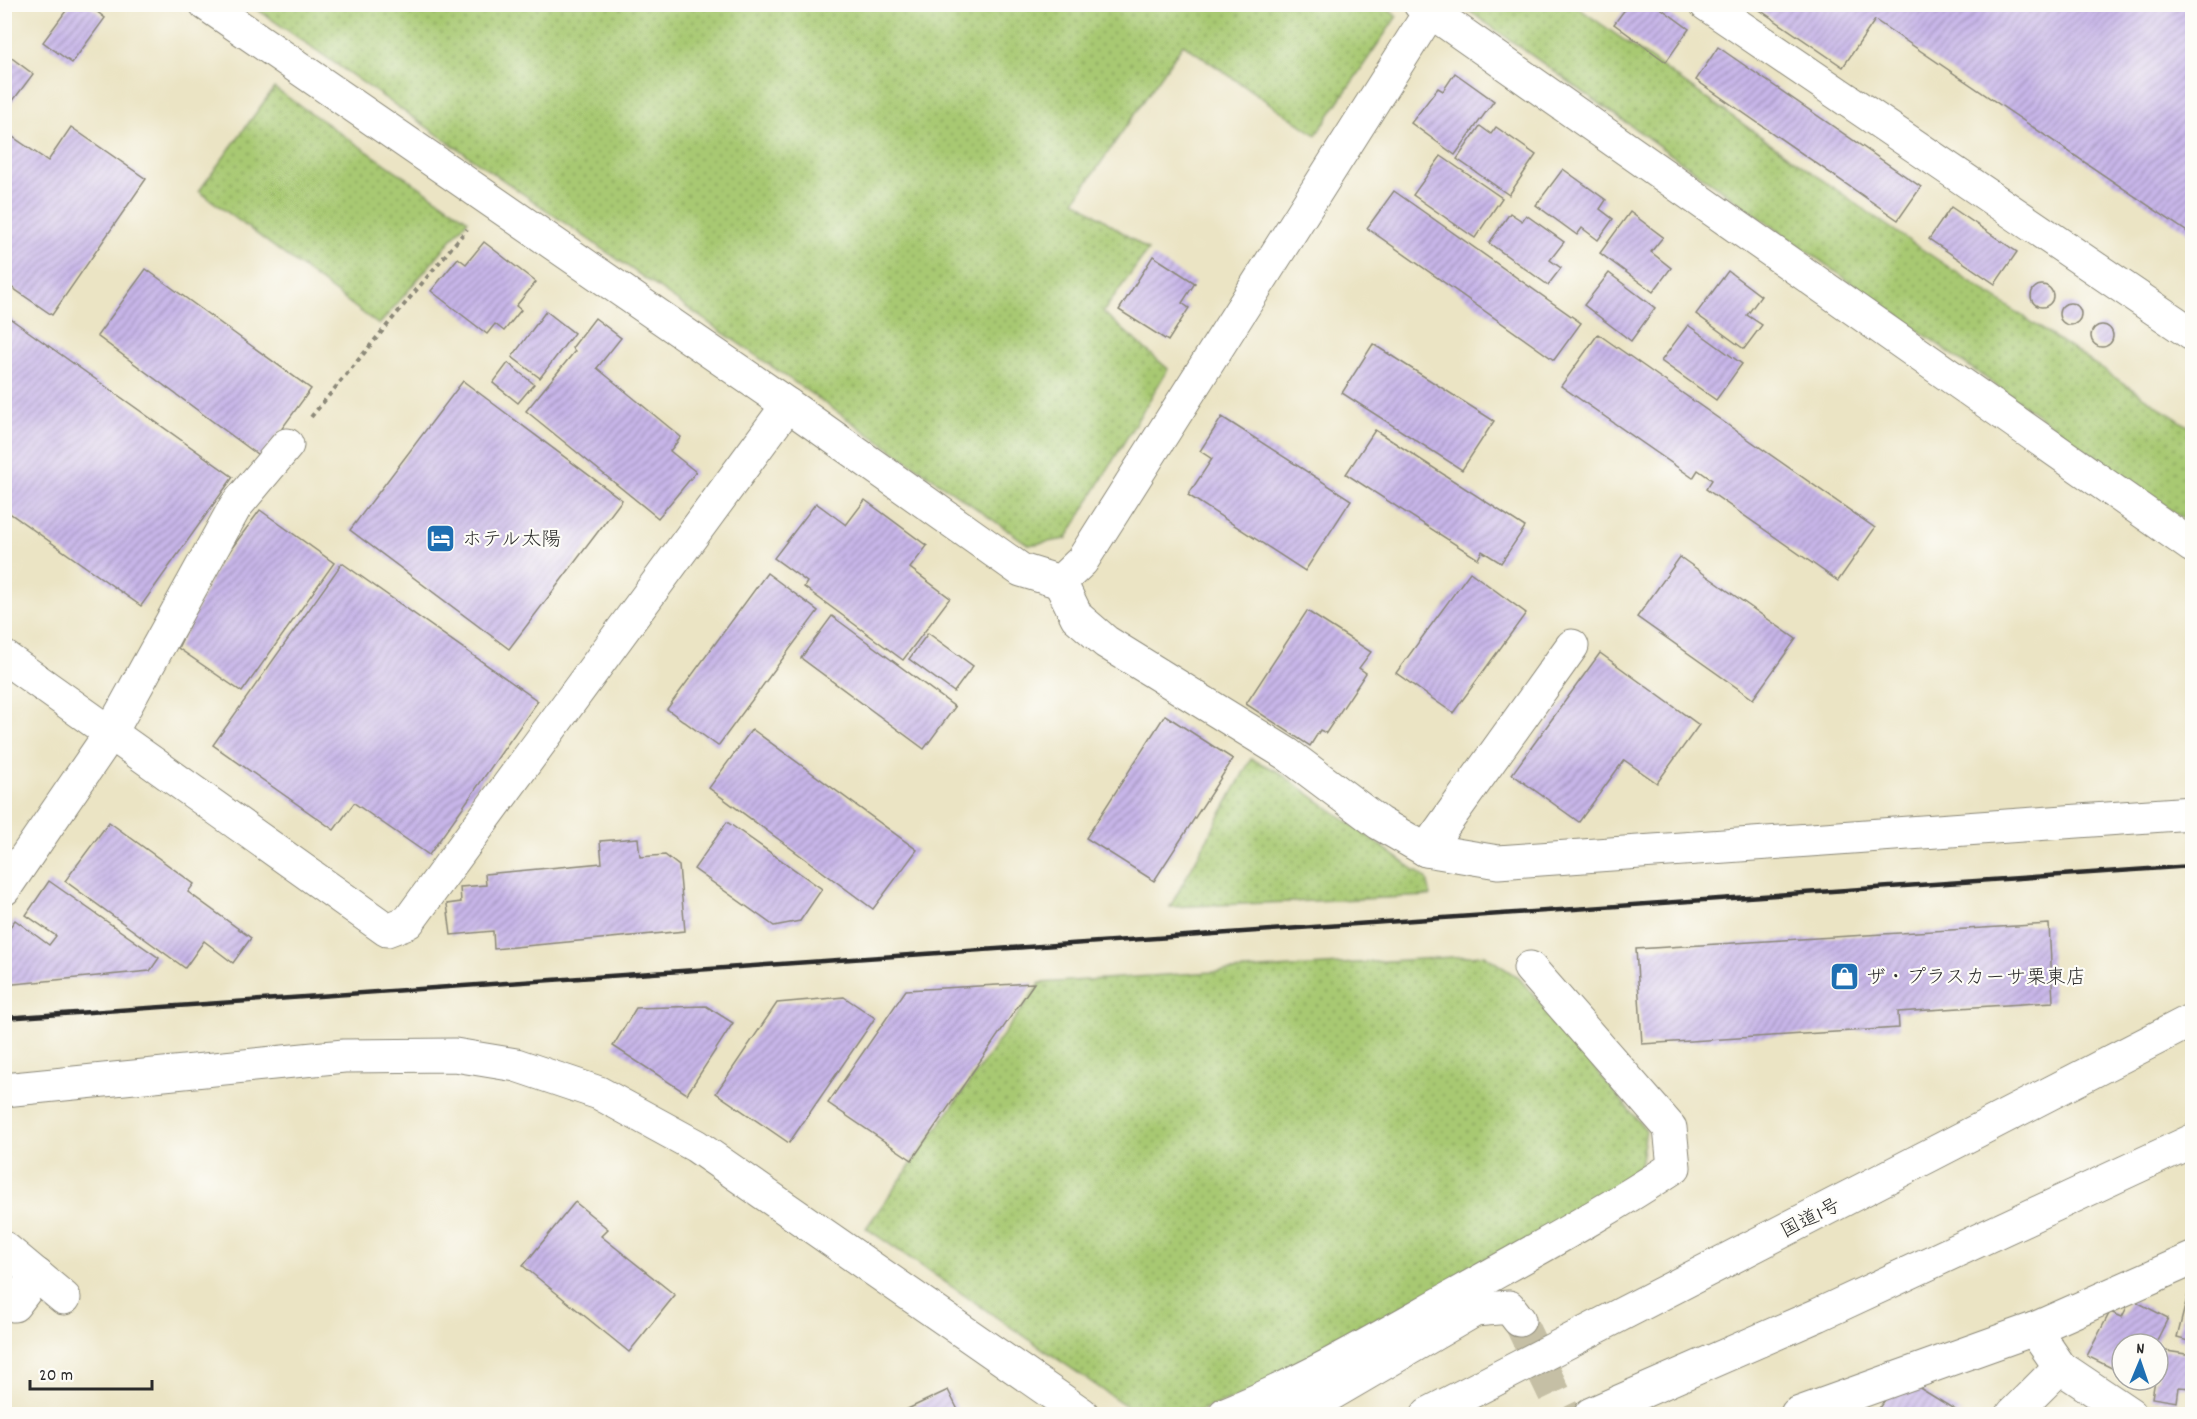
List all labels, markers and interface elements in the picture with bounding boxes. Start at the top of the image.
hotel icon: ホテル太陽 [425,522,457,554]
place label: ホテル太陽 [462,527,561,555]
shop icon: ザ・プラスカーサ栗東店 [1829,960,1861,992]
place label: ザ・プラスカーサ栗東店 [1866,965,2086,993]
street label: 国道1号 [1776,1193,1846,1247]
north arrow [2110,1332,2170,1392]
text: N [2136,1338,2145,1361]
scale bar [30,1353,152,1391]
text: 20 m [39,1364,73,1389]

